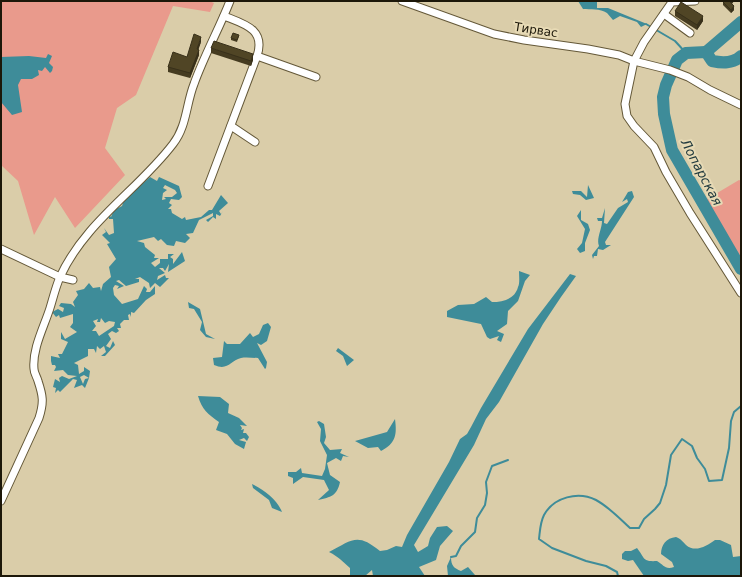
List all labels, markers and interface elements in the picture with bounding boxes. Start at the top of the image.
street label: Тирвас [512,20,559,40]
water label: Лопарская [677,135,725,208]

